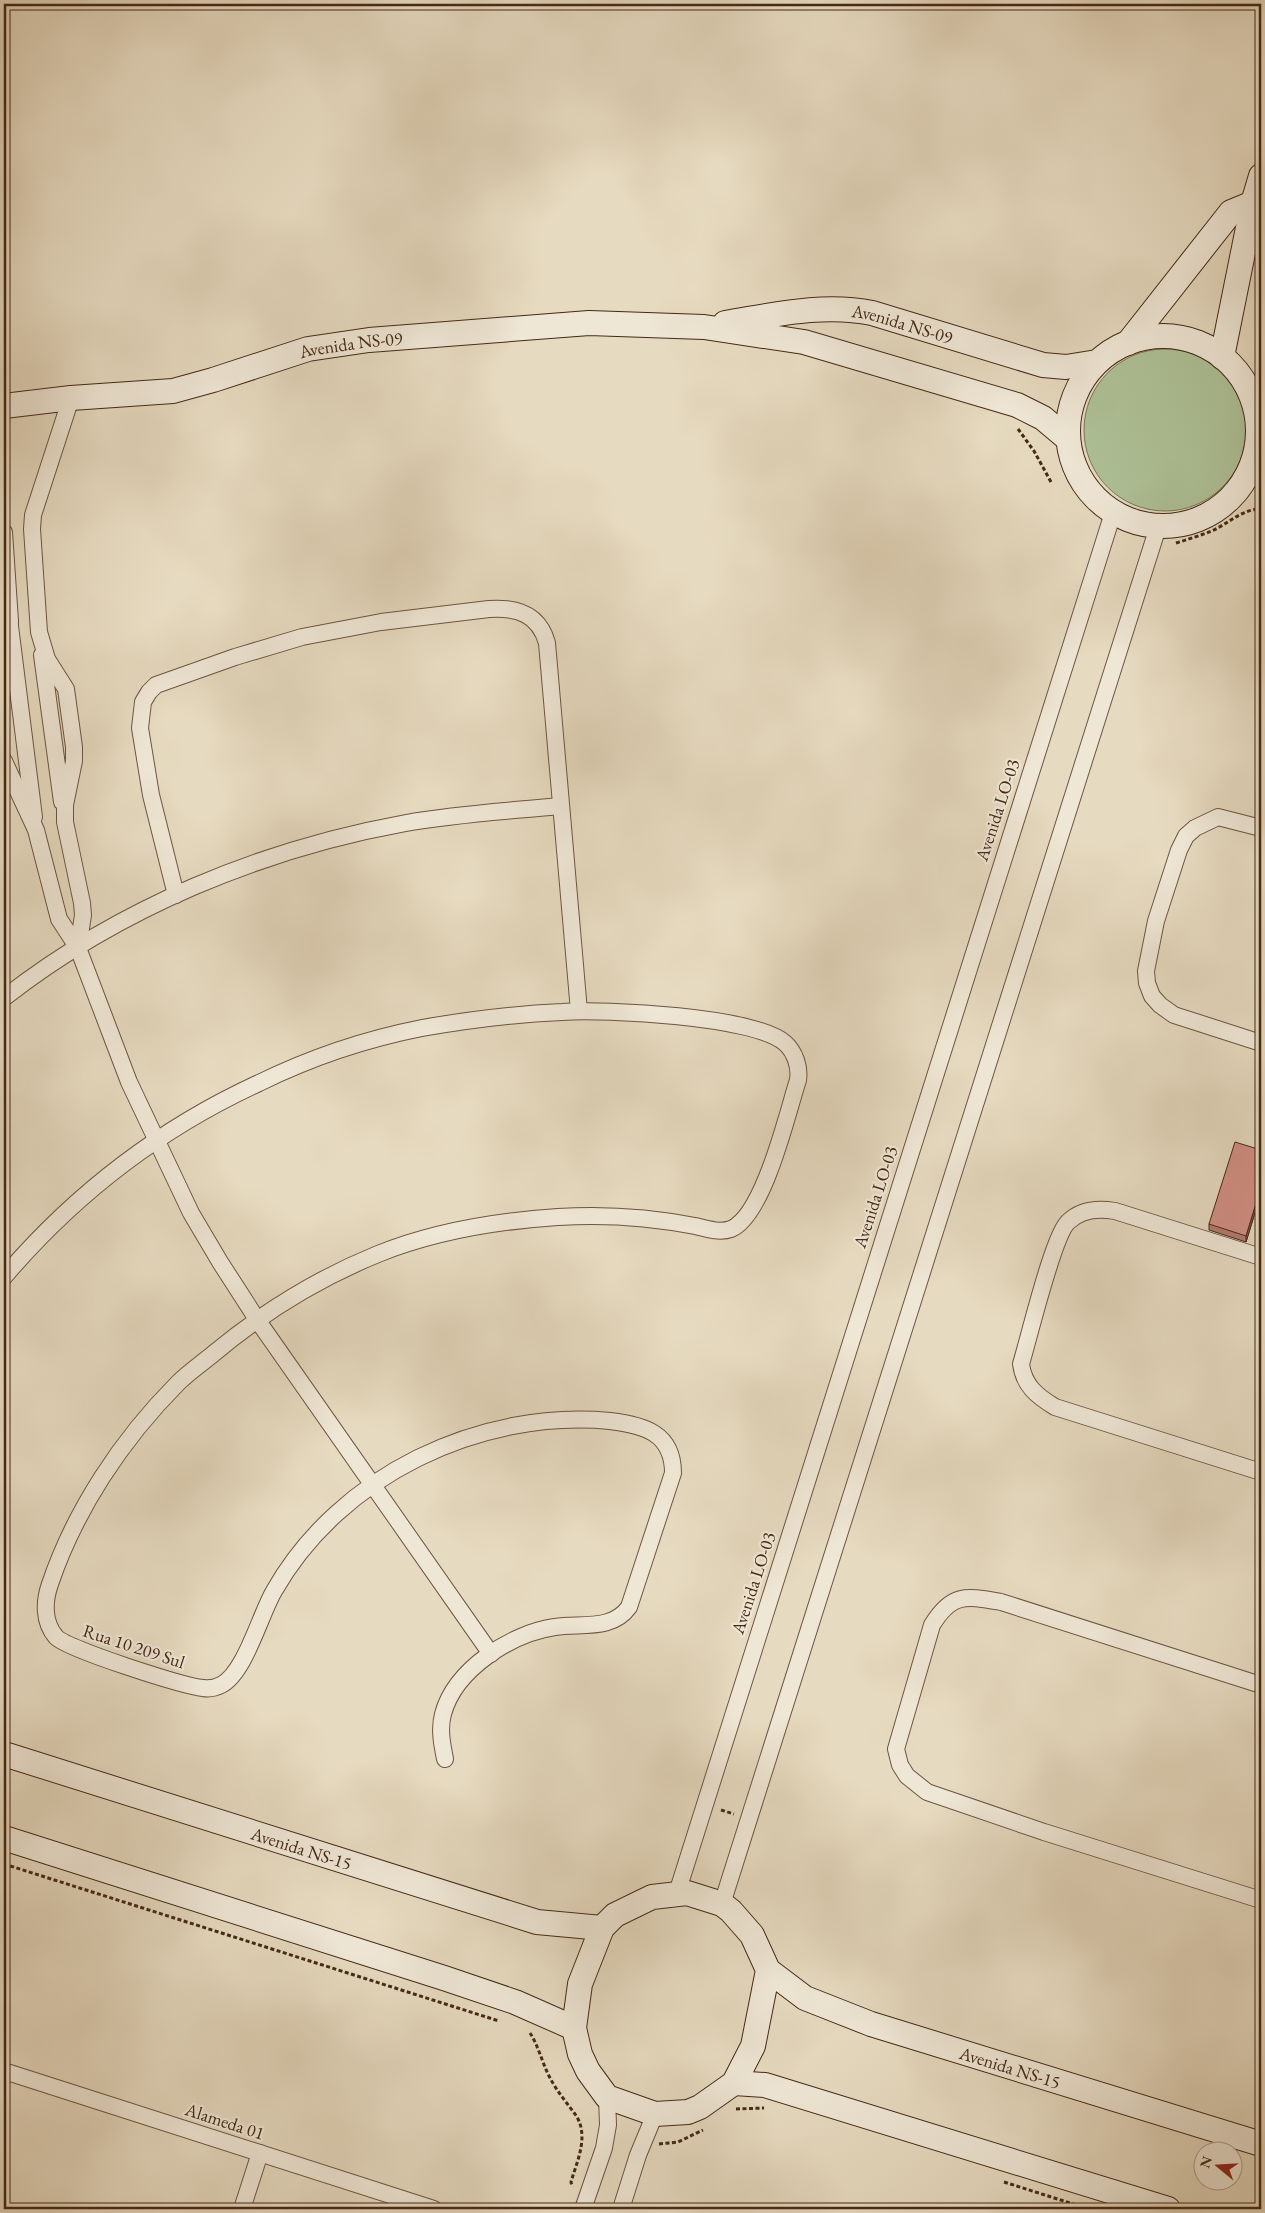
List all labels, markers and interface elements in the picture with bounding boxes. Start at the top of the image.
street label: Avenida NS-09 [849,298,956,349]
street label: Avenida NS-09 [295,326,404,363]
street label: Avenida LO-03 [969,756,1024,865]
street label: Avenida LO-03 [847,1143,902,1252]
street label: Avenida LO-03 [725,1529,780,1638]
street label: Rua 10 209 Sul [80,1619,188,1673]
street label: Avenida NS-15 [247,1821,355,1874]
street label: Avenida NS-15 [956,2040,1063,2093]
street label: Alameda 01 [182,2097,268,2145]
north arrow [1192,2140,1242,2190]
text: N [1195,2153,1216,2170]

